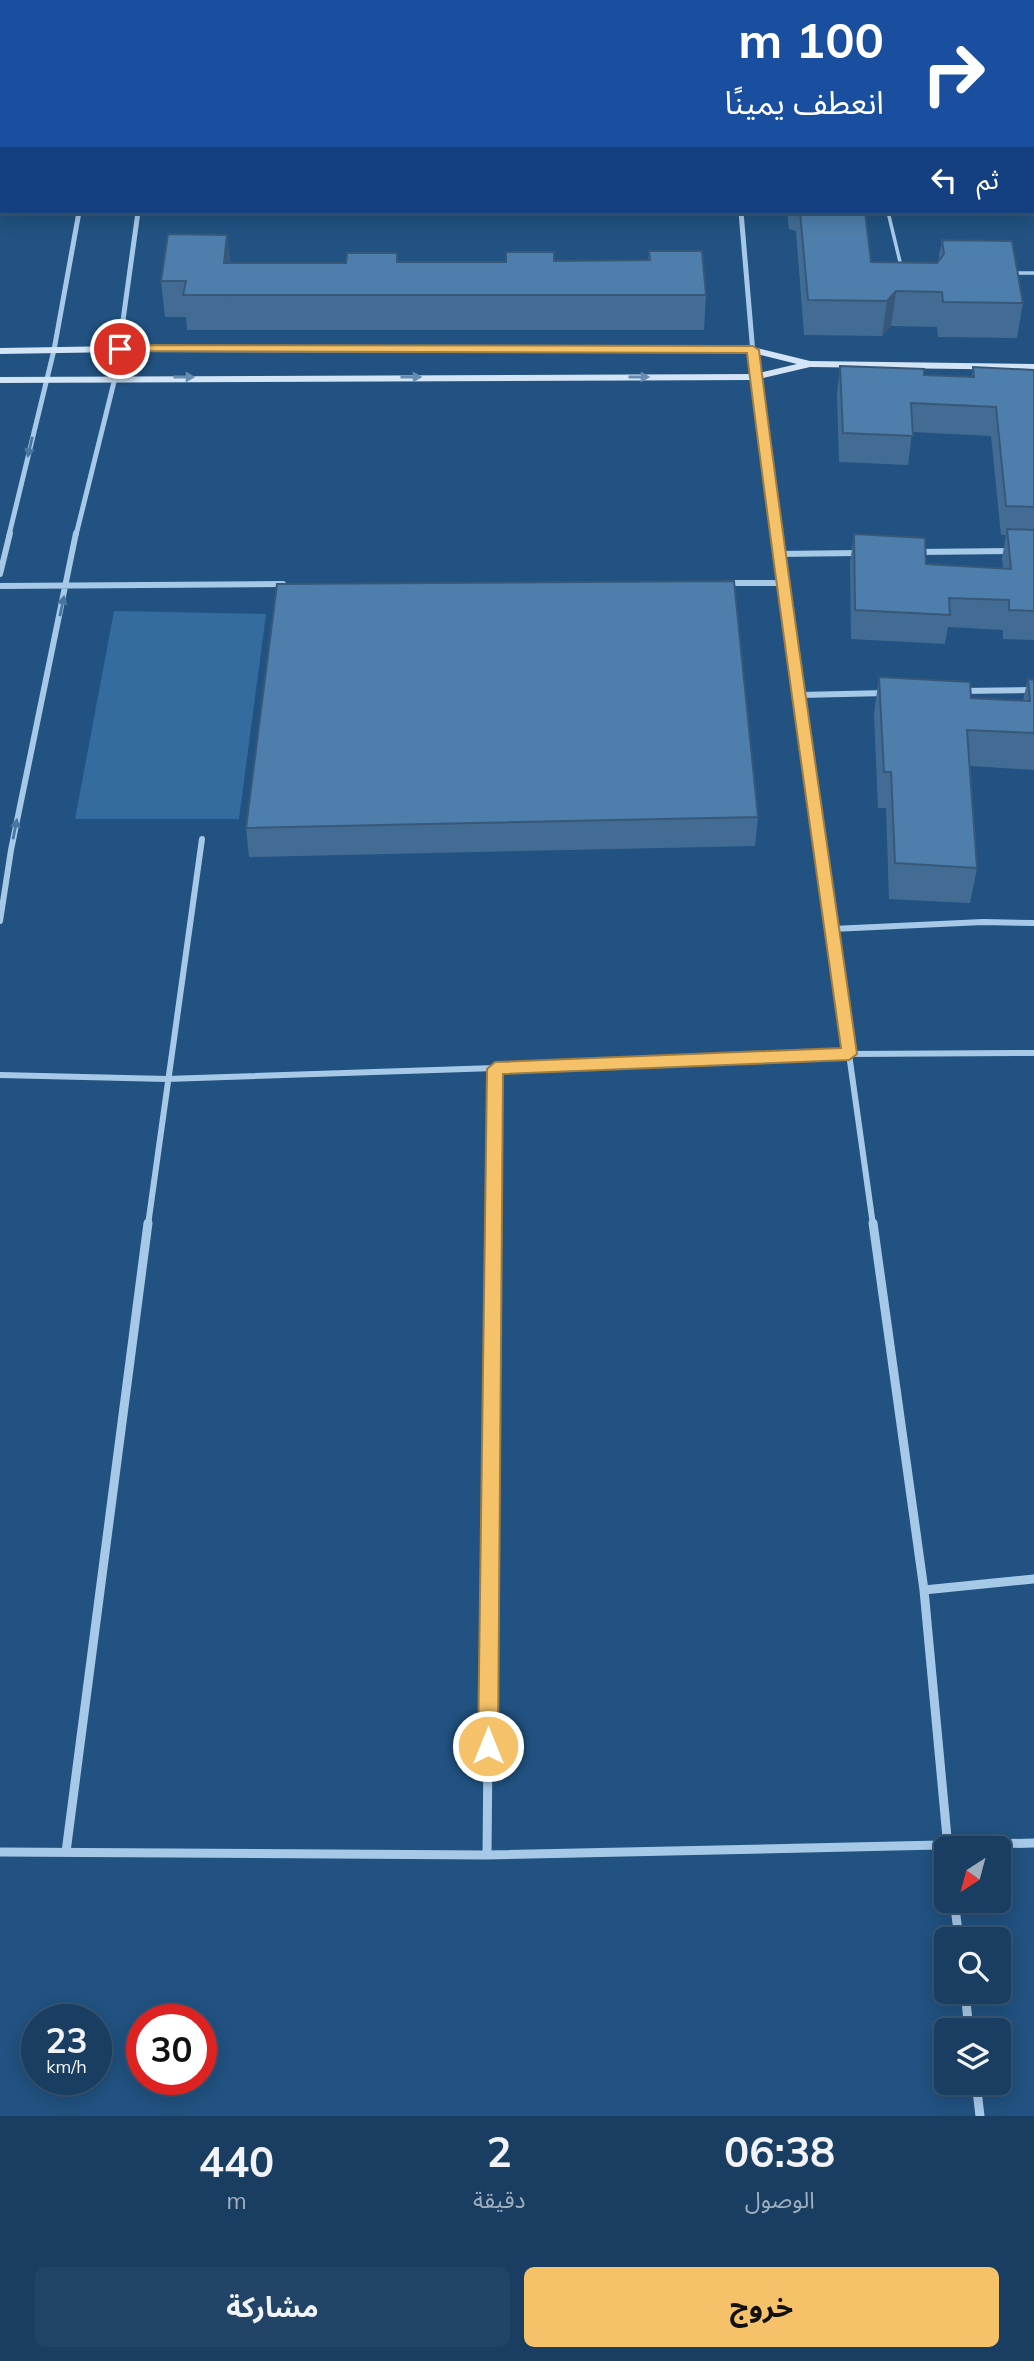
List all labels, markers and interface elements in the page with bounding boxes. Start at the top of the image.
text: 100 m [738,9,884,70]
icon: right [908,28,999,119]
text: انعطف يمينًا [725,82,884,122]
icon: left [925,161,963,199]
text: ثم [977,163,999,196]
pin [90,319,150,379]
icon: arrive [101,330,139,368]
one-way arrow [400,371,422,383]
one-way arrow [628,371,650,383]
one-way arrow [173,372,195,383]
one-way arrow [24,436,35,458]
one-way arrow [57,595,68,617]
one-way arrow [10,818,21,840]
position arrow [451,1709,525,1783]
north arrow [934,1836,1012,1913]
map controls [934,1836,1011,2095]
button: search [934,1927,1011,2004]
speed limit sign: 30 [126,2004,217,2095]
text: 23 [45,2018,88,2062]
button: layers [934,2018,1011,2095]
text: km/h [46,2055,87,2078]
text: 2 [487,2125,512,2178]
text: 06:38 [724,2125,835,2178]
text: 440 [199,2135,274,2188]
text: دقيقة [473,2185,525,2214]
text: الوصول [745,2185,815,2214]
text: m [226,2186,247,2215]
button: مشاركة [35,2267,510,2347]
button: خروج [524,2267,999,2347]

